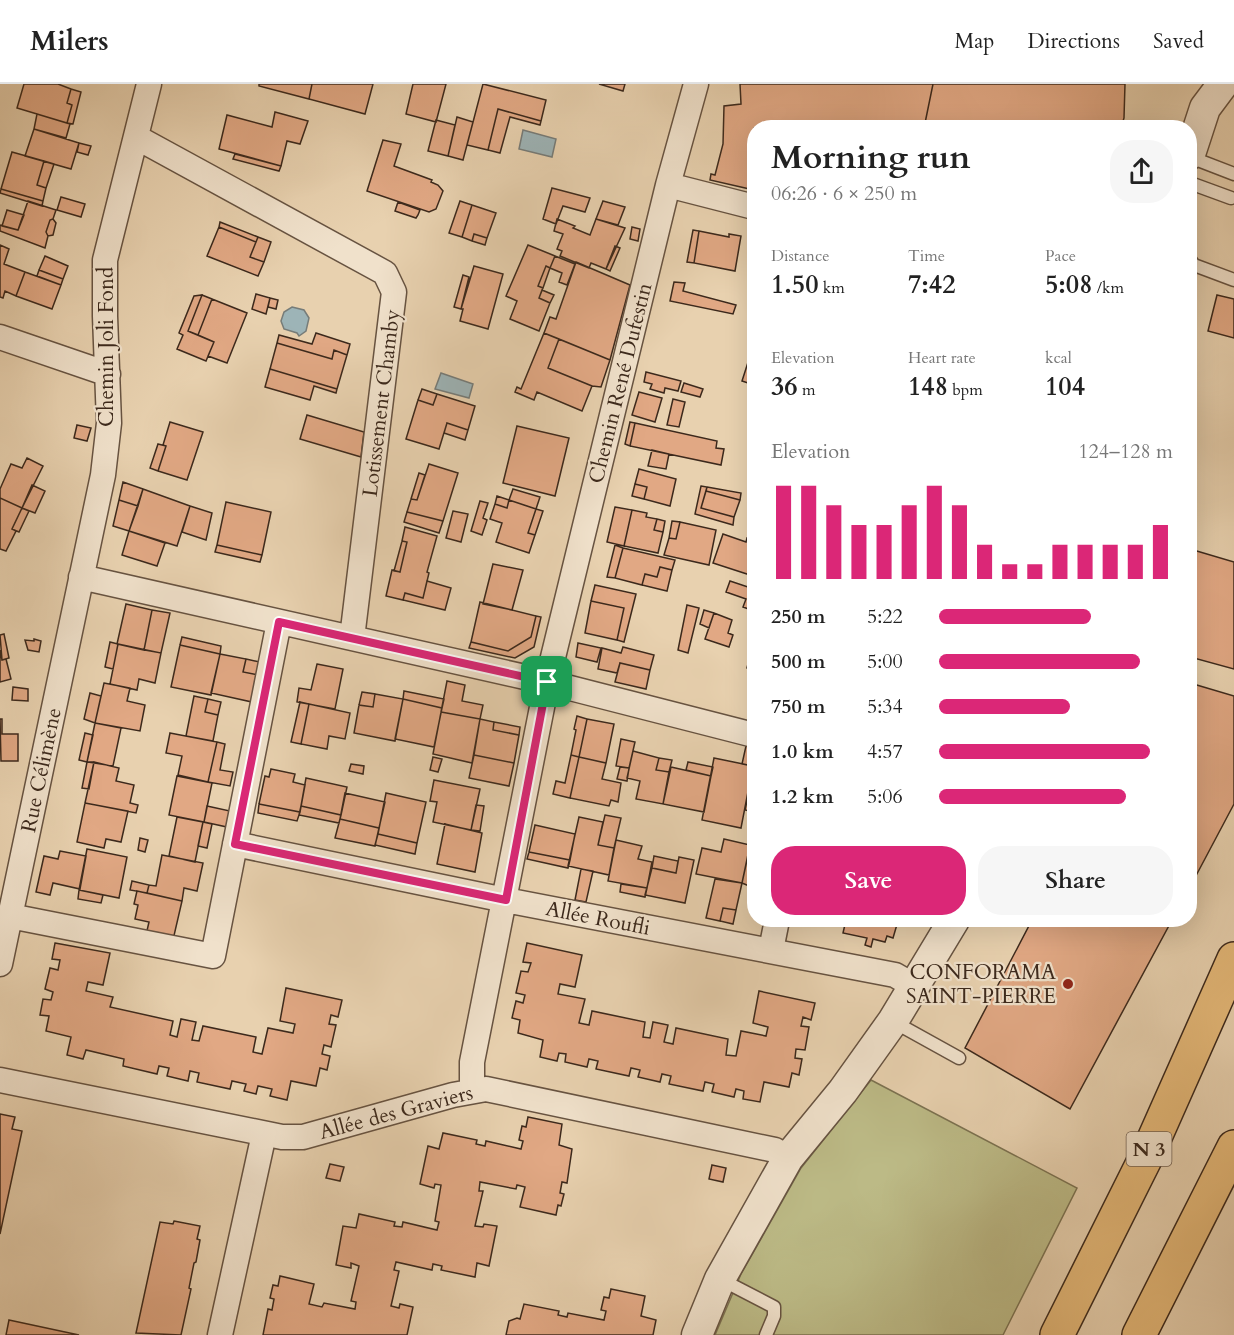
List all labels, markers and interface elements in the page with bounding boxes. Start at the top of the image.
text: Milers [30,22,109,60]
text: Map [954,27,994,56]
text: Directions [1027,27,1120,56]
text: Saved [1153,27,1204,56]
text: Morning run [771,135,971,180]
button: share [1110,140,1173,203]
text: 06:26 · 6 × 250 m [771,180,917,207]
text: Distance [771,245,829,267]
text: Time [908,245,945,267]
text: Pace [1045,245,1076,267]
street label: Chemin Joli Fond [92,267,121,427]
text: 1.50 [771,267,819,302]
text: 7:42 [908,267,956,302]
text: 5:08 [1045,267,1093,302]
text: km [819,277,845,299]
text: /km [1093,277,1124,299]
street label: Chemin René Dufestin [582,280,659,486]
street label: Lotissement Chamby [356,308,407,498]
text: Elevation [771,347,835,369]
text: Heart rate [908,347,976,369]
text: kcal [1045,347,1072,369]
text: 36 [771,369,798,404]
text: 148 [908,369,948,404]
text: 104 [1045,369,1085,404]
text: m [798,379,815,401]
text: bpm [948,379,983,401]
text: Elevation [771,438,850,465]
text: 124–128 m [1078,438,1173,465]
text: 250 m [771,603,826,630]
text: 5:22 [867,603,903,630]
text: 500 m [771,648,826,675]
text: 5:00 [867,648,903,675]
pin [521,656,572,707]
icon: arrive [530,665,563,698]
text: 750 m [771,693,826,720]
text: 5:34 [867,693,903,720]
street label: Rue Célimène [14,705,69,835]
text: 1.0 km [771,738,834,765]
text: 4:57 [867,738,903,765]
text: 1.2 km [771,783,834,810]
text: 5:06 [867,783,903,810]
button: Save [771,846,966,915]
button: Share [978,846,1173,915]
street label: Allée Roufli [543,894,653,943]
place label: CONFORAMA SAINT-PIERRE [906,958,1056,1011]
marker: CONFORAMA SAINT-PIERRE [1061,977,1075,991]
street label: Allée des Graviers [316,1078,476,1147]
road number: N 3 [1126,1132,1172,1166]

